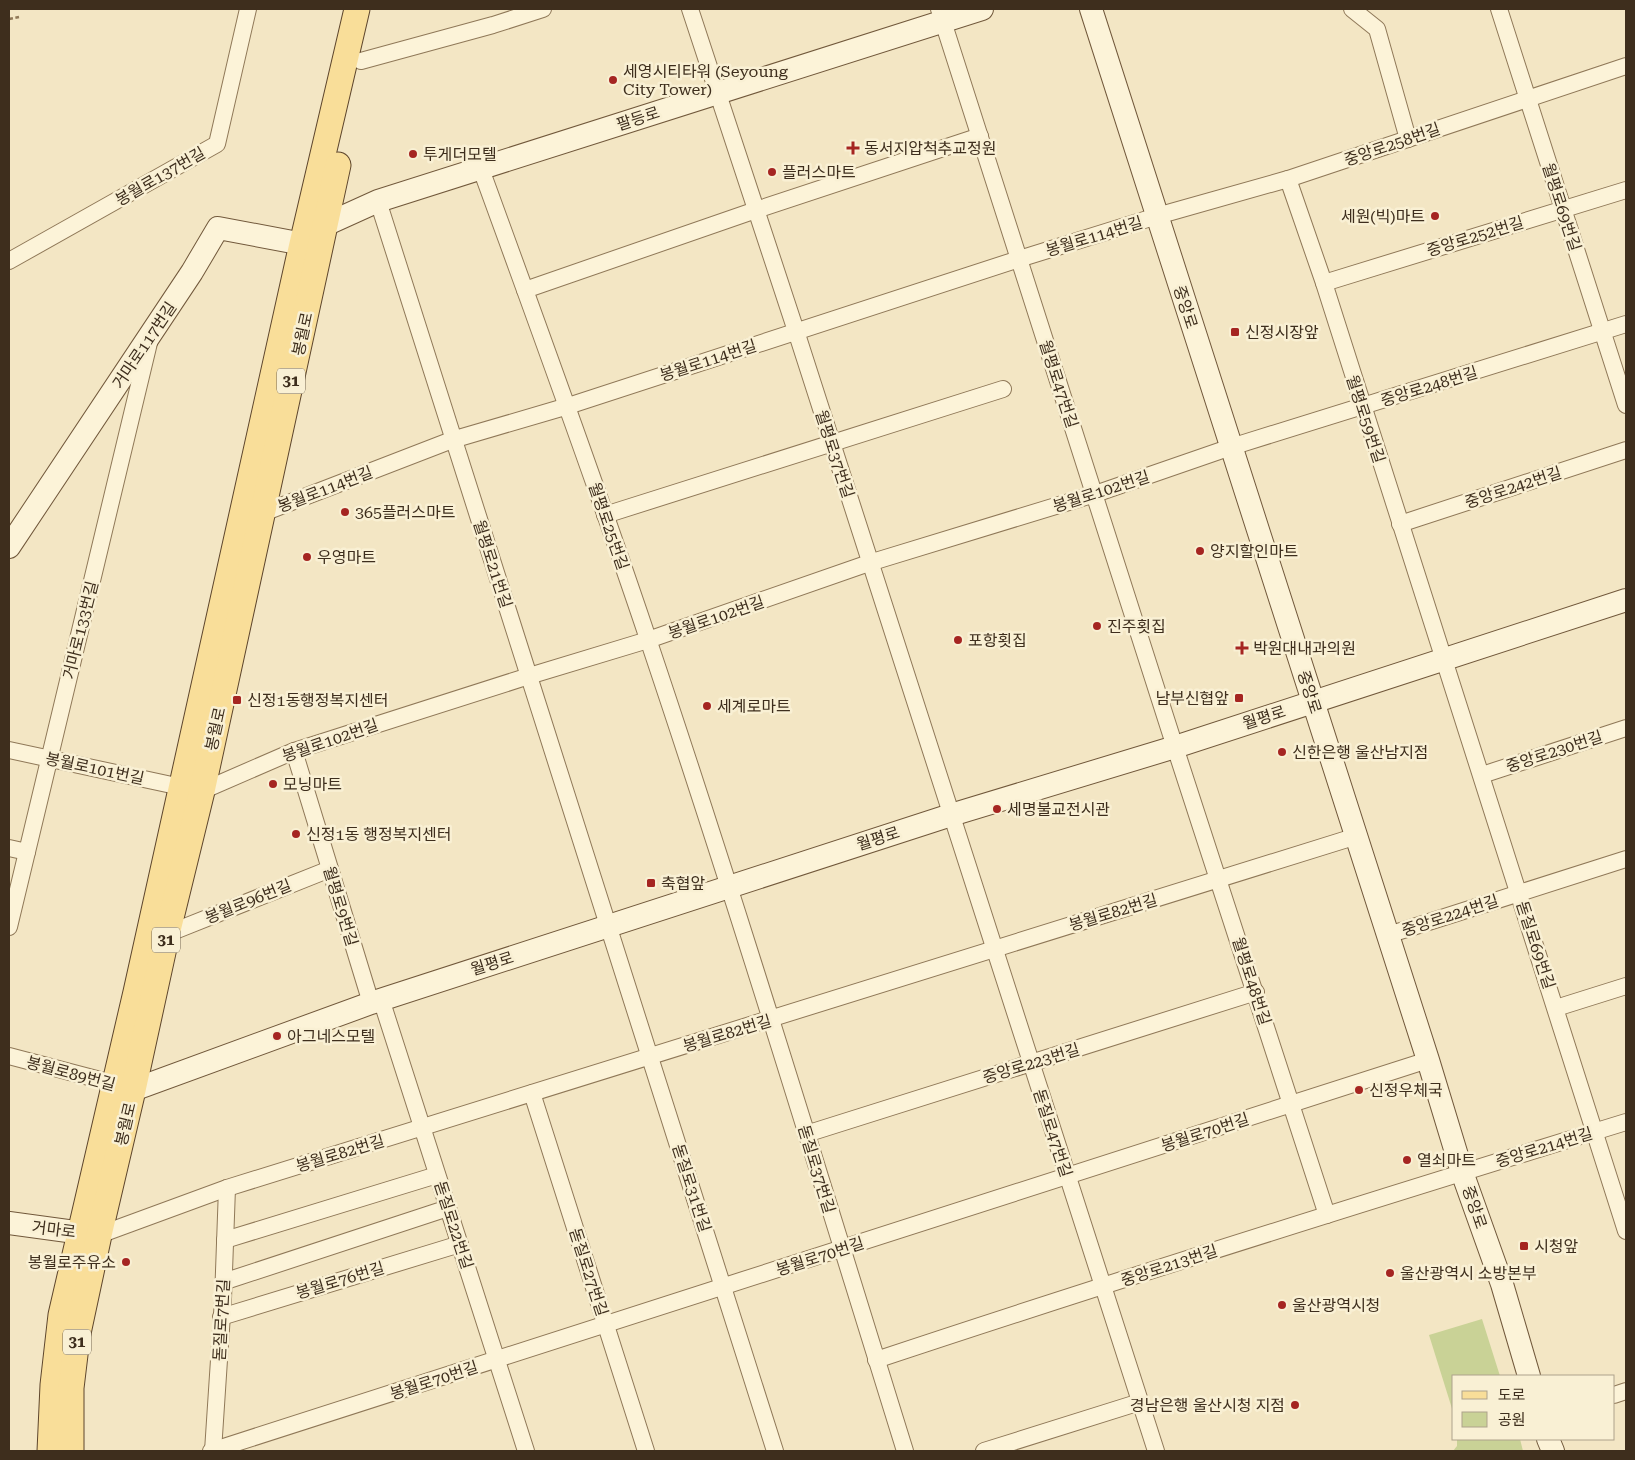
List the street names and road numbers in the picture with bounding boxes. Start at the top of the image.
street label: 팔등로 [614,103,662,134]
street label: 중앙로258번길 [1342,119,1443,170]
street label: 봉월로137번길 [112,143,209,210]
street label: 월평로69번길 [1538,161,1585,254]
street label: 봉월로114번길 [1043,213,1145,260]
street label: 중앙로252번길 [1424,213,1526,260]
street label: 중앙로 [1170,283,1201,331]
street label: 거마로117번길 [108,298,180,392]
street label: 봉월로 [289,310,316,358]
street label: 봉월로114번길 [657,336,759,385]
street label: 월평로47번길 [1035,338,1082,431]
street label: 중앙로248번길 [1378,363,1480,410]
road number: 31 [277,368,305,394]
street label: 월평로59번길 [1342,373,1389,466]
street label: 월평로37번길 [811,408,858,501]
street label: 봉월로114번길 [275,463,375,516]
street label: 중앙로242번길 [1462,463,1564,512]
street label: 봉월로102번길 [1050,467,1152,516]
street label: 월평로25번길 [585,480,632,573]
street label: 월평로21번길 [469,518,516,611]
street label: 거마로133번길 [59,579,102,681]
street label: 봉월로102번길 [666,592,767,643]
street label: 중앙로 [1294,668,1325,716]
street label: 월평로 [1240,702,1288,733]
street label: 봉월로 [202,705,229,753]
street label: 봉월로102번길 [280,715,381,766]
street label: 중앙로230번길 [1503,727,1605,776]
street label: 봉월로101번길 [44,749,146,788]
street label: 월평로 [854,823,902,854]
street label: 월평로9번길 [319,864,362,948]
street label: 봉월로96번길 [202,876,294,927]
street label: 봉월로82번길 [1067,890,1160,935]
street label: 중앙로224번길 [1399,891,1501,940]
street label: 돋질로69번길 [1512,899,1559,992]
road number: 31 [152,928,180,952]
street label: 월평로48번길 [1228,935,1275,1028]
street label: 월평로 [468,948,516,979]
street label: 봉월로82번길 [681,1011,774,1056]
street label: 중앙로223번길 [980,1040,1082,1087]
street label: 봉월로89번길 [24,1052,118,1095]
street label: 돋질로47번길 [1029,1087,1076,1180]
street label: 봉월로 [111,1100,140,1148]
street label: 봉월로70번길 [1159,1109,1252,1156]
street label: 돋질로37번길 [794,1123,839,1216]
street label: 중앙로214번길 [1493,1124,1595,1171]
street label: 봉월로82번길 [294,1131,387,1176]
street label: 돋질로31번길 [668,1142,715,1235]
street label: 돋질로22번길 [430,1179,477,1272]
street label: 중앙로 [1458,1183,1491,1231]
street label: 거마로 [31,1217,77,1242]
street label: 돋질로27번길 [565,1226,612,1319]
street label: 봉월로70번길 [774,1233,867,1280]
street label: 중앙로213번길 [1118,1241,1220,1290]
street label: 봉월로76번길 [294,1258,387,1303]
street label: 돋질로7번길 [210,1278,233,1362]
road number: 31 [63,1330,91,1354]
street label: 봉월로70번길 [388,1357,481,1404]

